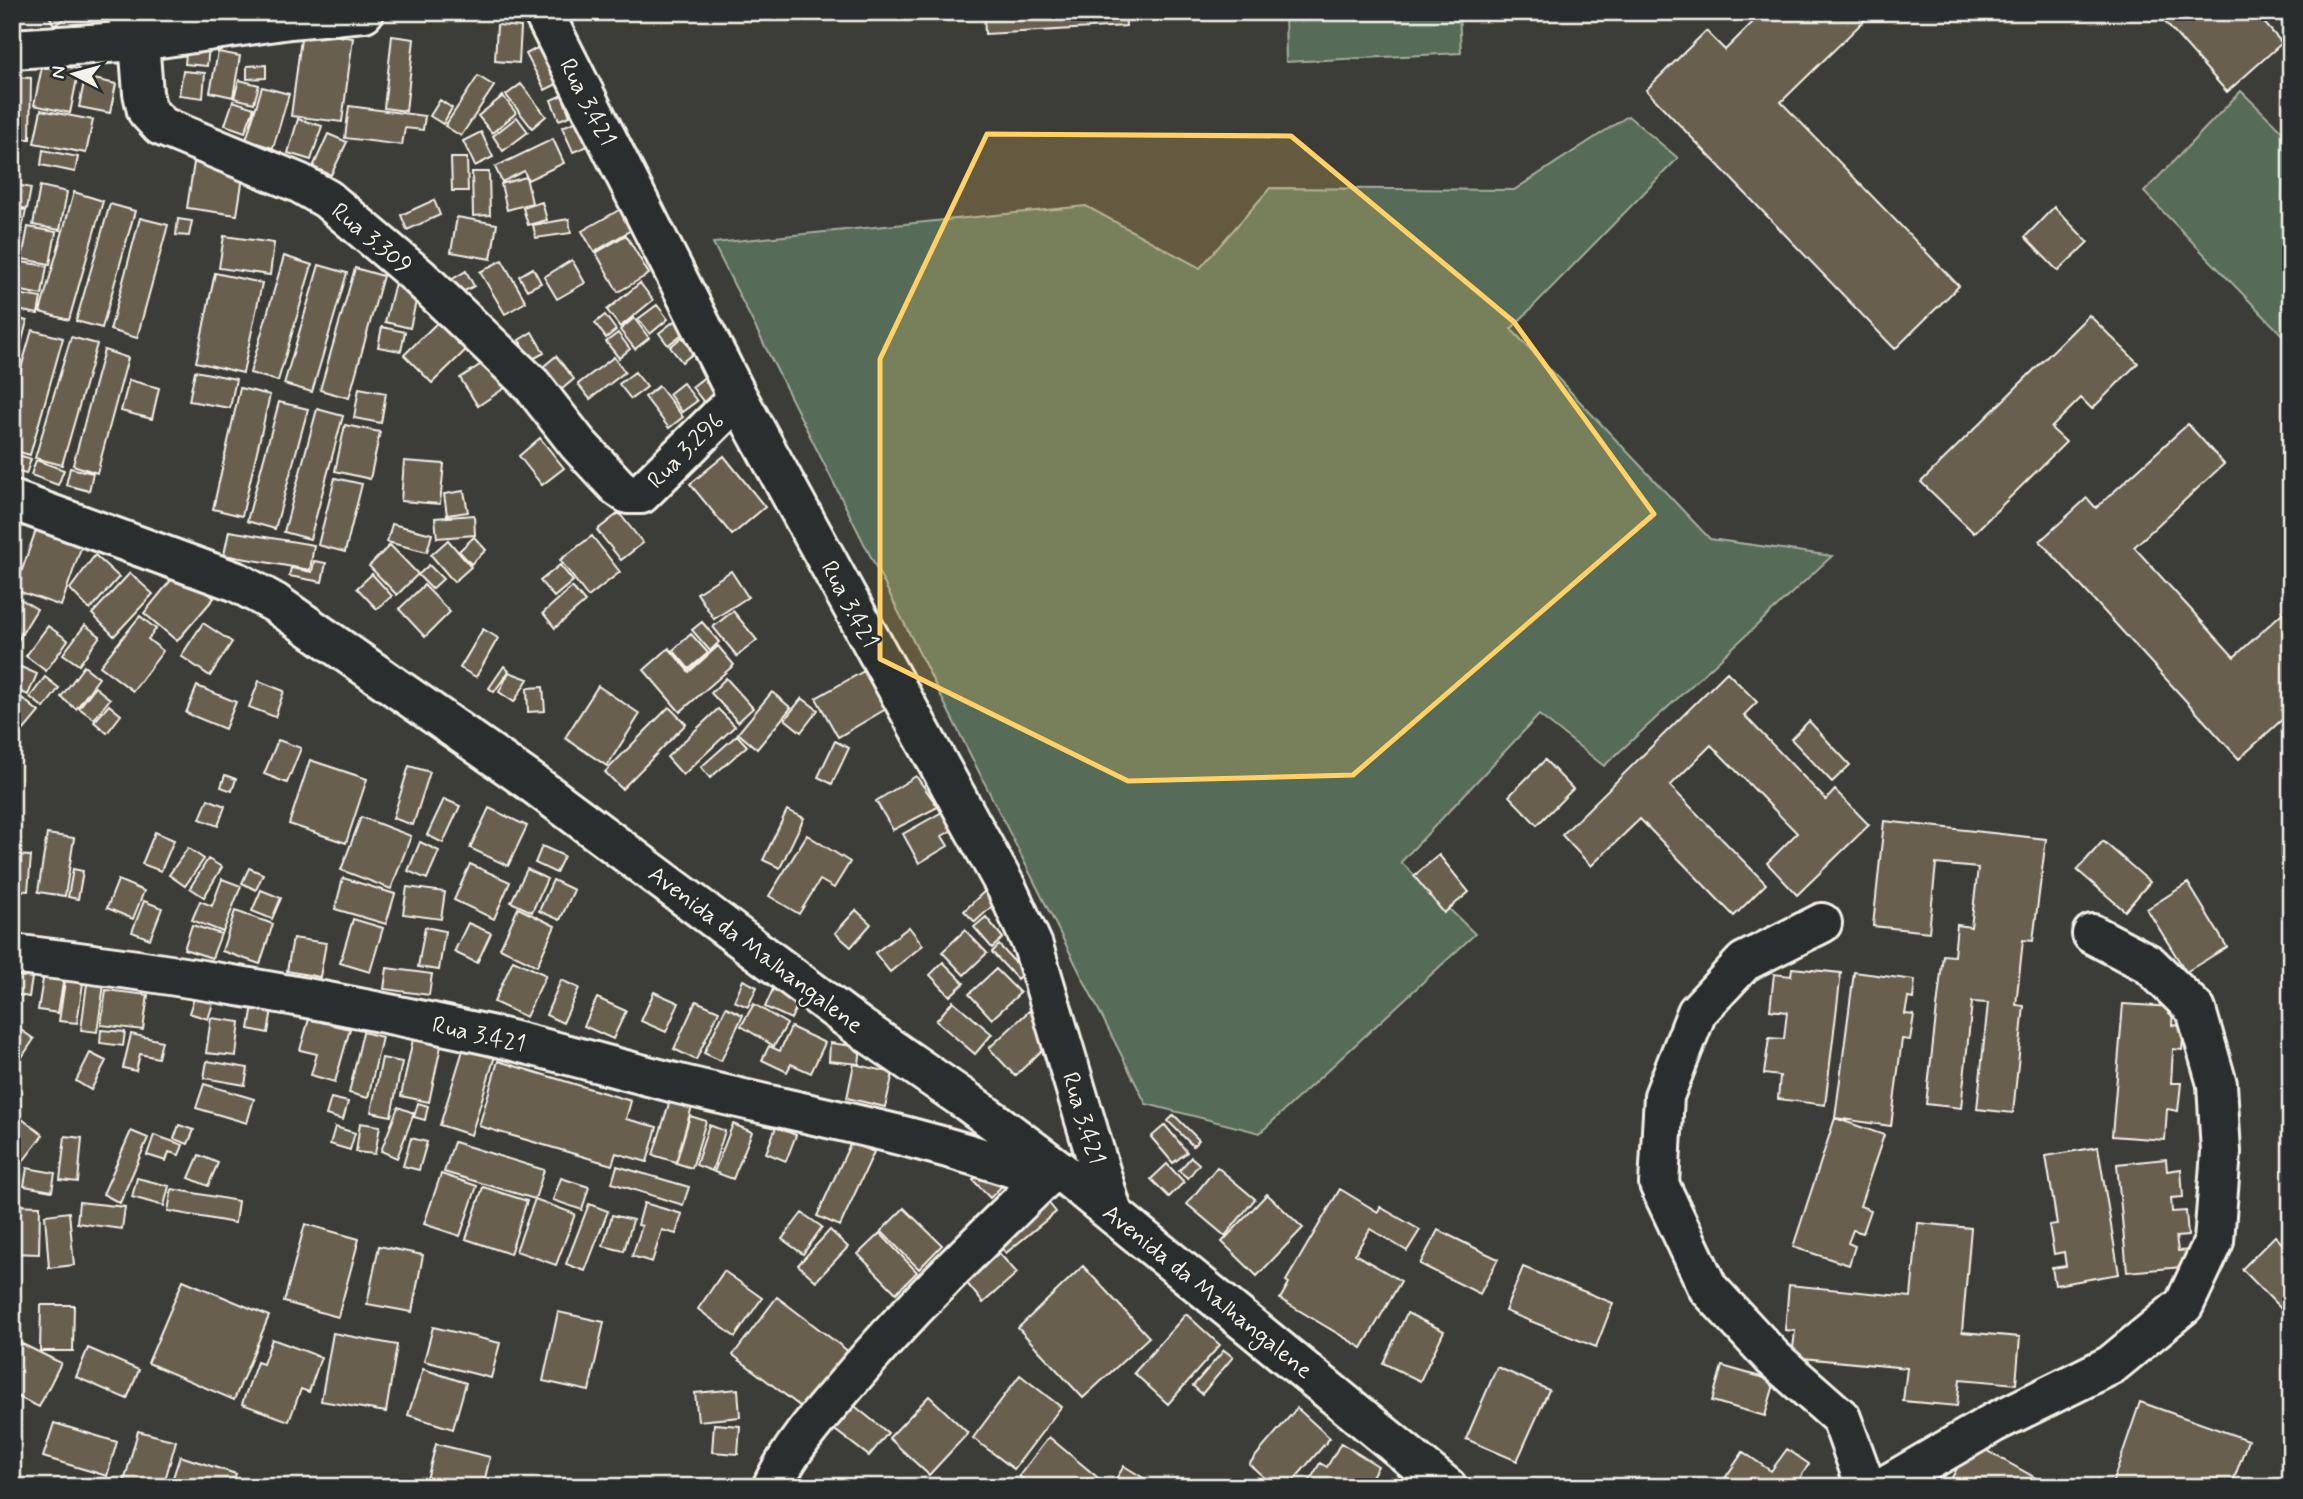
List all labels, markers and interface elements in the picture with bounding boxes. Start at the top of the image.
north arrow [38,38,108,108]
street label: Rua 3.421 [551,53,622,152]
text: N [45,65,72,80]
street label: Rua 3.309 [324,196,418,282]
street label: Rua 3.296 [641,406,731,496]
street label: Rua 3.421 [813,556,885,654]
street label: Avenida da Malhangalene [640,859,869,1043]
street label: Rua 3.421 [429,1010,528,1061]
street label: Rua 3.421 [1054,1069,1111,1168]
street label: Avenida da Malhangalene [1094,1198,1319,1388]

